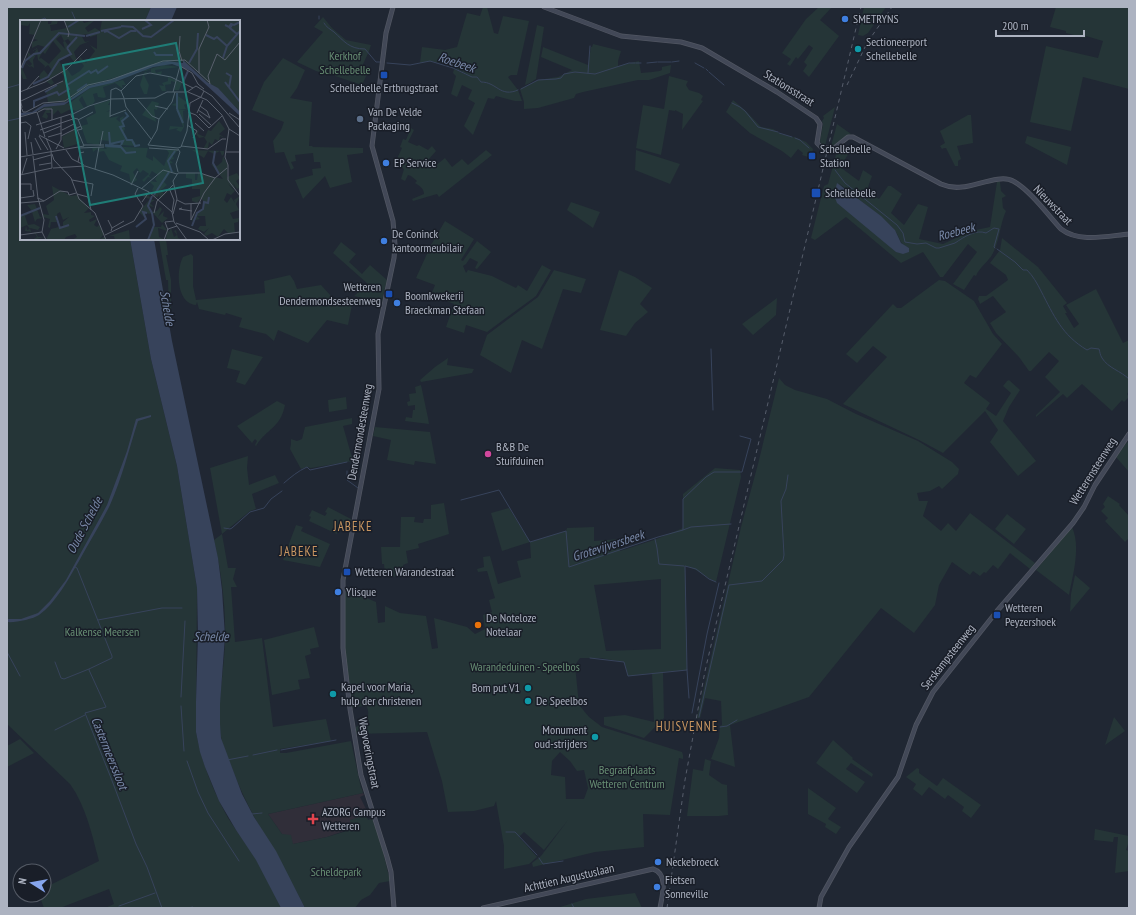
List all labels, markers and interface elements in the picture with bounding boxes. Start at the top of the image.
place label: SMETRYNS [853,11,899,26]
scale bar [996,12,1084,38]
marker: SMETRYNS [840,14,850,24]
text: 200 m [1002,18,1029,33]
inset map [20,20,240,240]
place label: Sectioneerport Schellebelle [866,34,928,63]
marker: Sectioneerport Schellebelle [853,44,863,54]
park label: Kerkhof Schellebelle [320,48,370,77]
water label: Roebeek [436,48,479,77]
street label: Stationsstraat [761,66,818,109]
marker: Schellebelle Ertbrugstraat [379,70,389,80]
place label: Schellebelle Ertbrugstraat [330,80,439,95]
place label: Van De Velde Packaging [367,104,422,133]
marker: Van De Velde Packaging [355,114,365,124]
place label: Schellebelle Station [820,141,871,170]
marker: Schellebelle Station [807,151,817,161]
place label: EP Service [394,155,436,170]
marker: EP Service [381,158,391,168]
street label: Nieuwstraat [1031,182,1077,228]
place label: Schellebelle [825,185,876,200]
marker: Schellebelle [810,187,822,199]
water label: Roebeek [936,218,979,245]
place label: De Coninck kantoormeubilair [392,226,464,255]
marker: De Coninck kantoormeubilair [379,236,389,246]
place label: Wetteren Dendermondsesteenweg [279,279,381,308]
place label: Boomkwekerij Braeckman Stefaan [405,288,484,317]
water label: Schelde [156,289,179,329]
marker: Wetteren Dendermondsesteenweg [384,289,394,299]
marker: Boomkwekerij Braeckman Stefaan [392,298,402,308]
street label: Dendermondesteenweg [344,382,375,481]
street label: Wetterensteenweg [1066,434,1119,507]
place label: B&B De Stuifduinen [496,439,544,468]
marker: B&B De Stuifduinen [483,449,493,459]
water label: Oude Schelde [62,493,107,557]
district label: JABEKE [333,518,372,535]
water label: Grotevijversbeek [570,525,648,565]
district label: JABEKE [279,543,318,560]
place label: Wetteren Warandestraat [355,564,455,579]
marker: Wetteren Warandestraat [342,567,352,577]
place label: Ylisque [346,584,376,599]
marker: Ylisque [333,587,343,597]
place label: Wetteren Peyzershoek [1005,600,1056,629]
place label: De Noteloze Notelaar [486,610,537,639]
marker: Wetteren Peyzershoek [992,610,1002,620]
marker: De Noteloze Notelaar [473,620,483,630]
street label: Serskampsteenweg [917,621,978,693]
park label: Kalkense Meersen [65,624,139,639]
water label: Schelde [193,628,230,645]
park label: Warandeduinen - Speelbos [470,659,580,674]
place label: Kapel voor Maria, hulp der christenen [341,679,421,708]
place label: Bom put V1 [472,680,520,695]
marker: Bom put V1 [523,683,533,693]
marker: Kapel voor Maria, hulp der christenen [328,689,338,699]
place label: De Speelbos [536,693,587,708]
marker: De Speelbos [523,696,533,706]
water label: Castermeerssloot [87,714,132,793]
street label: Wegvoeringstraat [355,716,384,791]
district label: HUISVENNE [656,718,718,735]
place label: Monument oud-strijders [535,722,588,751]
marker: Monument oud-strijders [590,732,600,742]
park label: Begraafplaats Wetteren Centrum [589,762,665,791]
place label: AZORG Campus Wetteren [322,804,385,833]
marker: AZORG Campus Wetteren [307,813,319,825]
place label: Neckebroeck [666,854,719,869]
marker: Neckebroeck [653,857,663,867]
street label: Achttien Augustuslaan [522,860,616,895]
north arrow [12,863,52,903]
park label: Scheldepark [311,864,362,879]
place label: Fietsen Sonneville [665,872,708,901]
text: N [15,877,30,885]
marker: Fietsen Sonneville [652,882,662,892]

